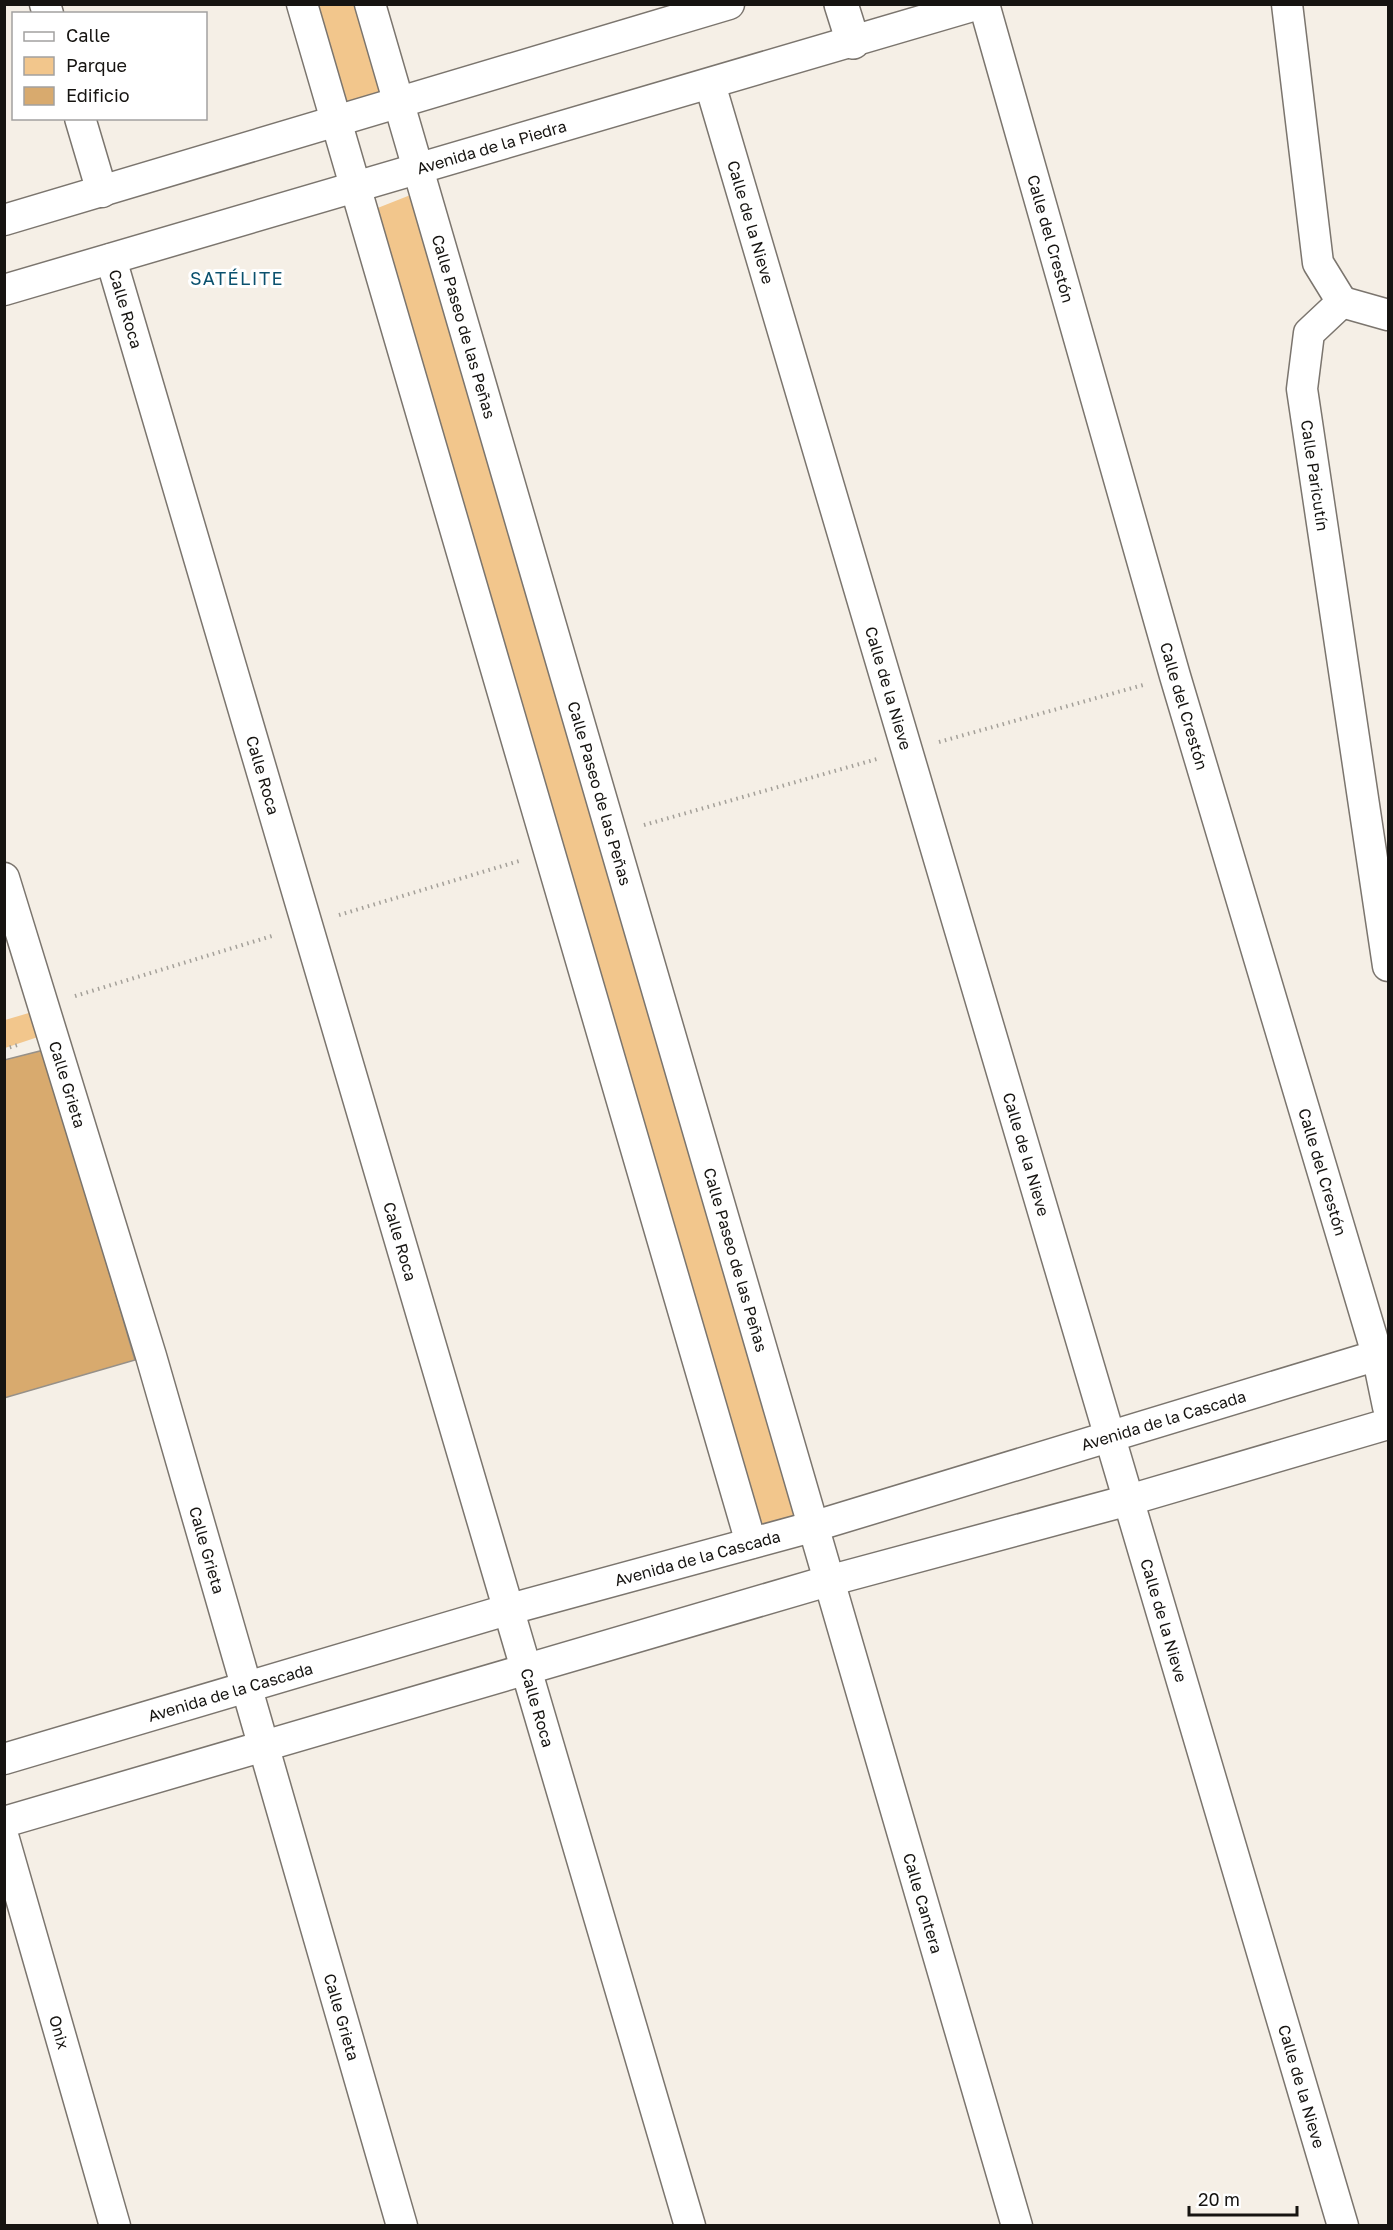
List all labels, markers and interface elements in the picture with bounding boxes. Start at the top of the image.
legend [12,12,207,120]
text: Calle [66,24,110,46]
text: Parque [66,54,127,76]
text: Edificio [66,84,130,106]
street label: Avenida de la Piedra [414,116,569,178]
street label: Calle de la Nieve [723,158,779,286]
street label: Calle del Crestón [1023,172,1078,305]
street label: Calle Paseo de las Peñas [428,232,500,421]
street label: Calle Roca [105,267,147,351]
district label: SATÉLITE [190,267,284,289]
street label: Calle Paricutín [1297,418,1333,532]
street label: Calle de la Nieve [861,624,916,752]
street label: Calle del Crestón [1156,640,1212,772]
street label: Calle Paseo de las Peñas [564,699,636,888]
street label: Calle Roca [242,733,284,817]
street label: Calle Grieta [45,1039,90,1130]
street label: Calle de la Nieve [999,1090,1054,1218]
street label: Calle del Crestón [1294,1106,1351,1238]
street label: Calle Paseo de las Peñas [699,1165,772,1354]
street label: Calle Roca [379,1199,421,1283]
street label: Avenida de la Cascada [1079,1386,1248,1455]
street label: Calle Grieta [185,1504,229,1596]
street label: Avenida de la Cascada [612,1526,783,1590]
street label: Calle de la Nieve [1136,1556,1192,1685]
street label: Avenida de la Cascada [145,1658,315,1726]
street label: Calle Roca [516,1666,558,1749]
street label: Calle Cantera [899,1851,947,1956]
street label: Calle Grieta [320,1971,364,2063]
street label: Onix [45,2013,74,2052]
street label: Calle de la Nieve [1274,2022,1329,2151]
scale bar [1189,2179,1297,2217]
text: 20 m [1198,2188,1240,2210]

